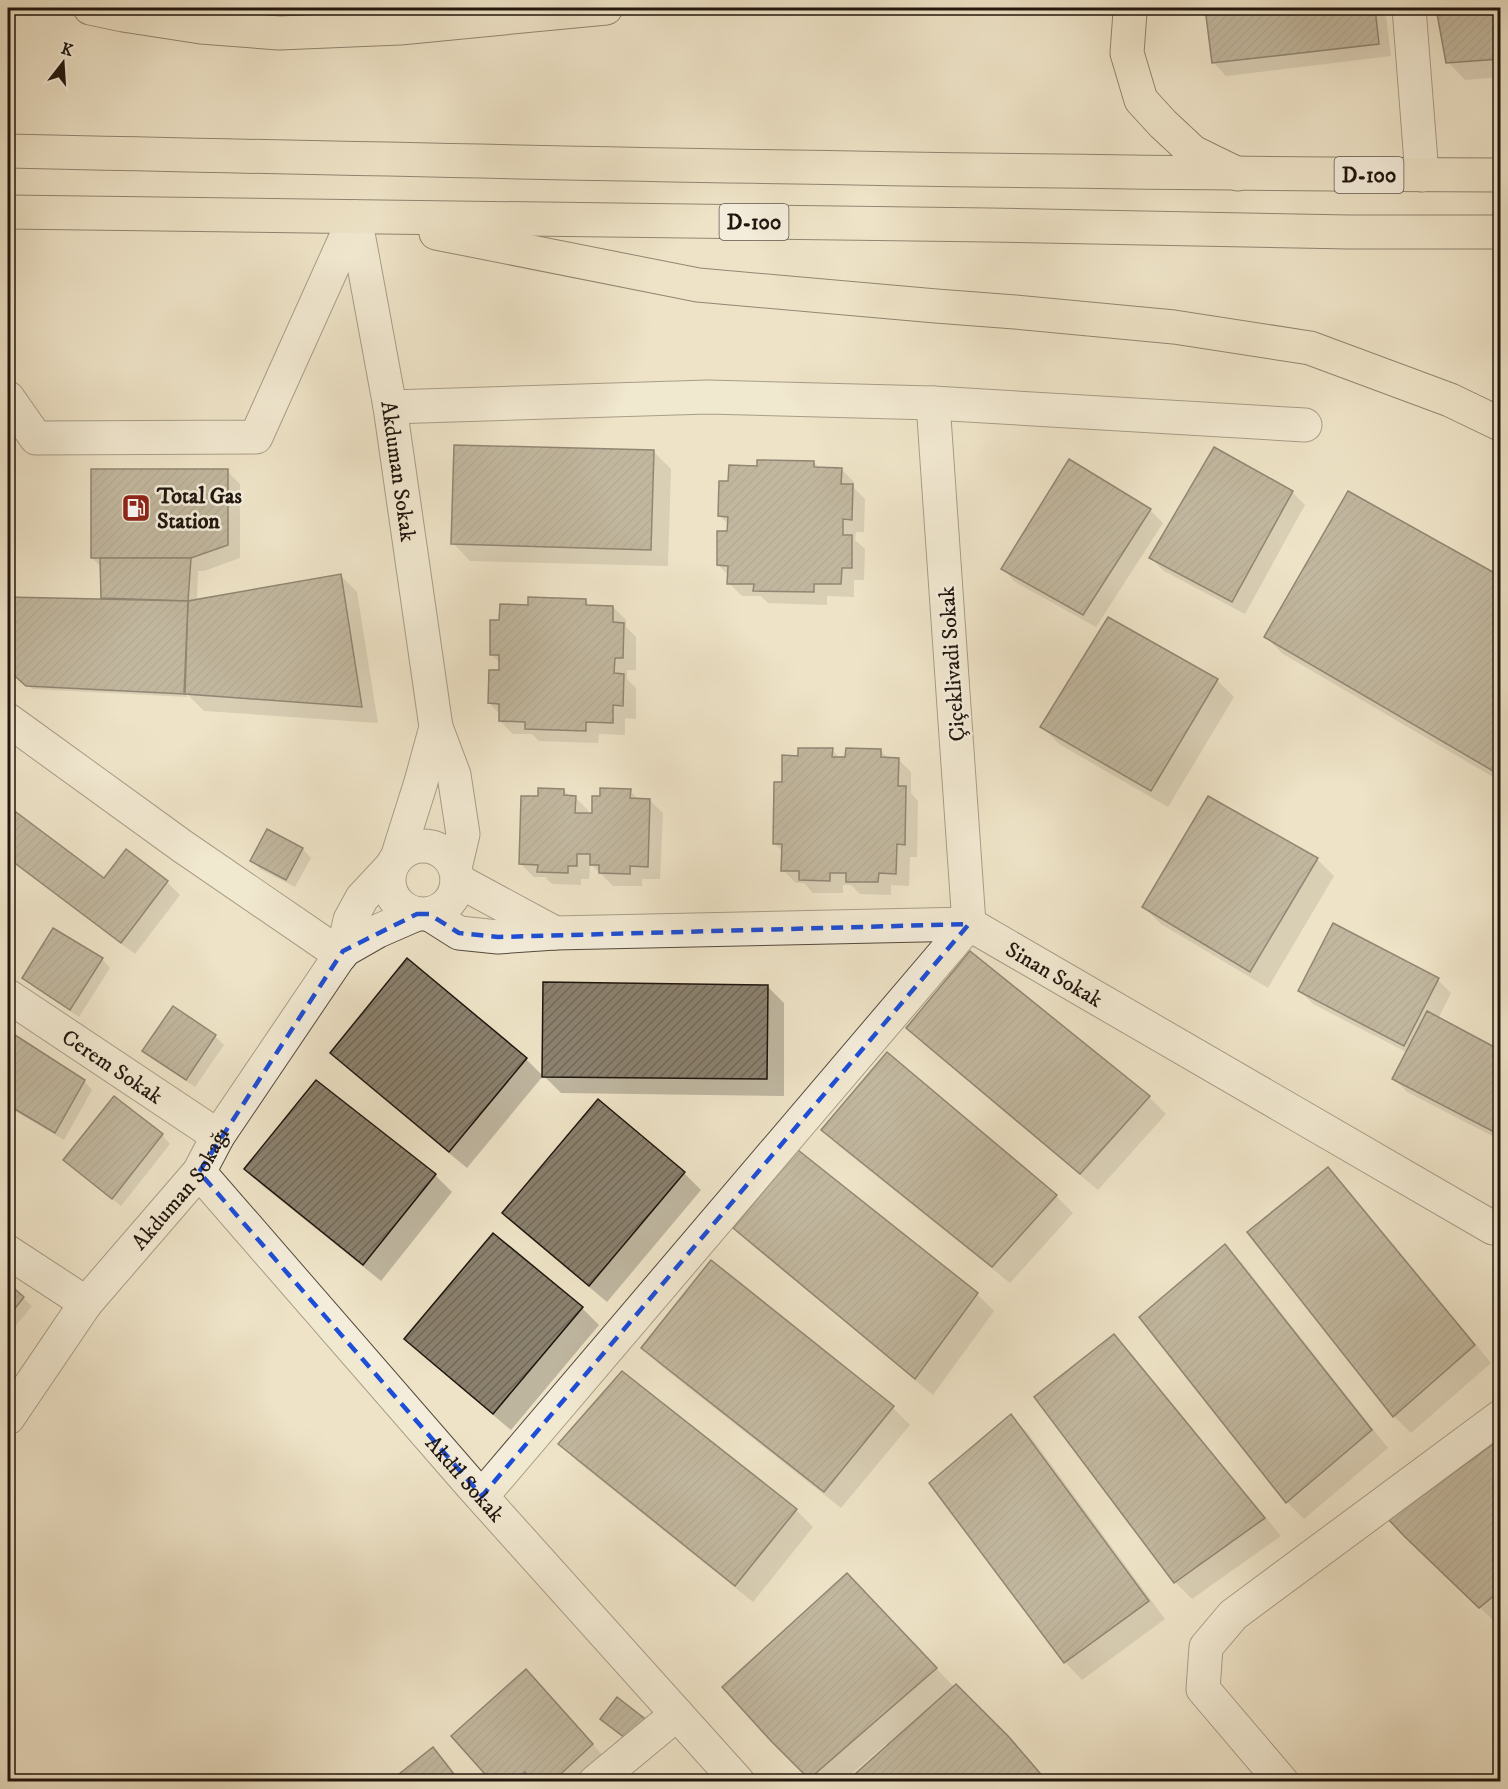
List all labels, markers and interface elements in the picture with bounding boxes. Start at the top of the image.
north arrow [33,33,93,93]
text: K [59,38,76,61]
road number: D-100 [1334,157,1404,193]
road number: D-100 [720,204,789,240]
street label: Akduman Sokak [374,399,421,544]
place label: Total Gas Station [156,483,242,535]
fuel station icon: Total Gas Station [120,492,152,524]
street label: Çiçeklivadi Sokak [934,585,971,742]
street label: Sinan Sokak [1001,936,1107,1014]
street label: Cerem Sokak [56,1024,168,1111]
street label: Akduman Sokağı [126,1122,235,1256]
street label: Akdil Sokak [419,1430,510,1528]

